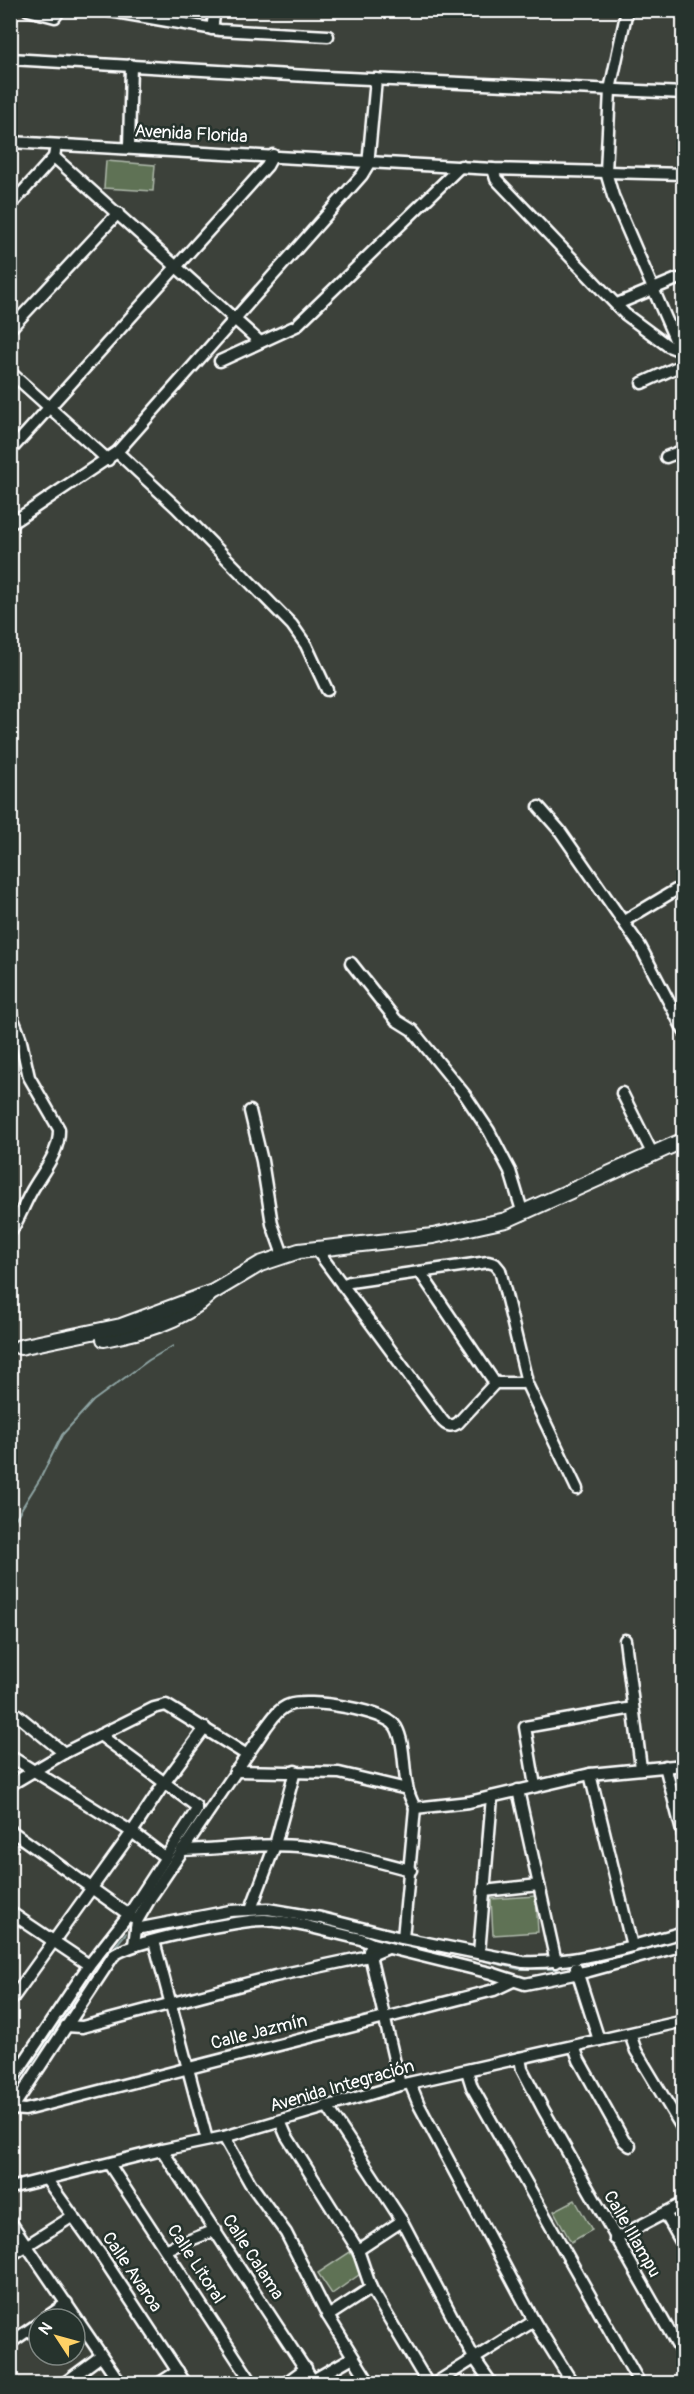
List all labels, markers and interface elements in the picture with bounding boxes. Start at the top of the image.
street label: Avenida Florida [134,120,248,148]
street label: Calle Jazmín [208,2009,310,2055]
street label: Avenida Integración [267,2054,417,2118]
street label: Calle Illampu [598,2187,666,2281]
street label: Calle Calama [217,2210,289,2304]
street label: Calle Litoral [162,2220,230,2308]
street label: Calle Avaroa [97,2227,167,2317]
north arrow [27,2307,87,2367]
text: N [34,2318,57,2339]

